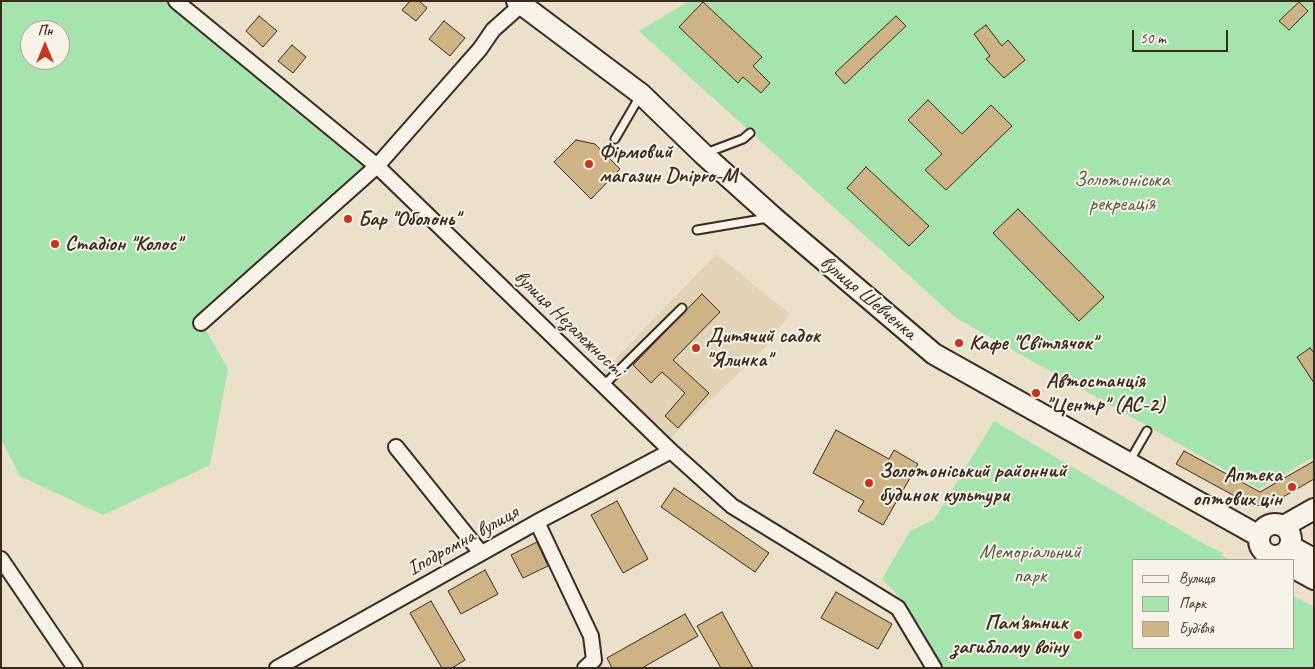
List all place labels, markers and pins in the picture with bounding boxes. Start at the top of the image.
place label: Фірмовий магазин Dnipro-M [599,139,737,189]
marker: Фірмовий магазин Dnipro-M [583,158,595,170]
place label: Бар "Оболонь" [358,206,459,232]
marker: Бар "Оболонь" [342,213,354,225]
place label: Стадіон "Колос" [65,231,181,257]
marker: Стадіон "Колос" [49,238,61,250]
place label: Дитячий садок "Ялинка" [706,323,820,373]
place label: Кафе "Світлячок" [969,330,1097,356]
marker: Кафе "Світлячок" [953,337,965,349]
marker: Дитячий садок "Ялинка" [690,342,702,354]
place label: Автостанція "Центр" (АС-2) [1046,368,1165,418]
marker: Автостанція "Центр" (АС-2) [1030,387,1042,399]
place label: Золотоніський районний будинок культури [879,458,1066,508]
place label: Аптека оптових цін [1193,462,1282,512]
marker: Золотоніський районний будинок культури [863,477,875,489]
marker: Аптека оптових цін [1286,481,1298,493]
place label: Пам'ятник загиблому воїну [952,610,1068,660]
marker: Пам'ятник загиблому воїну [1072,629,1084,641]

